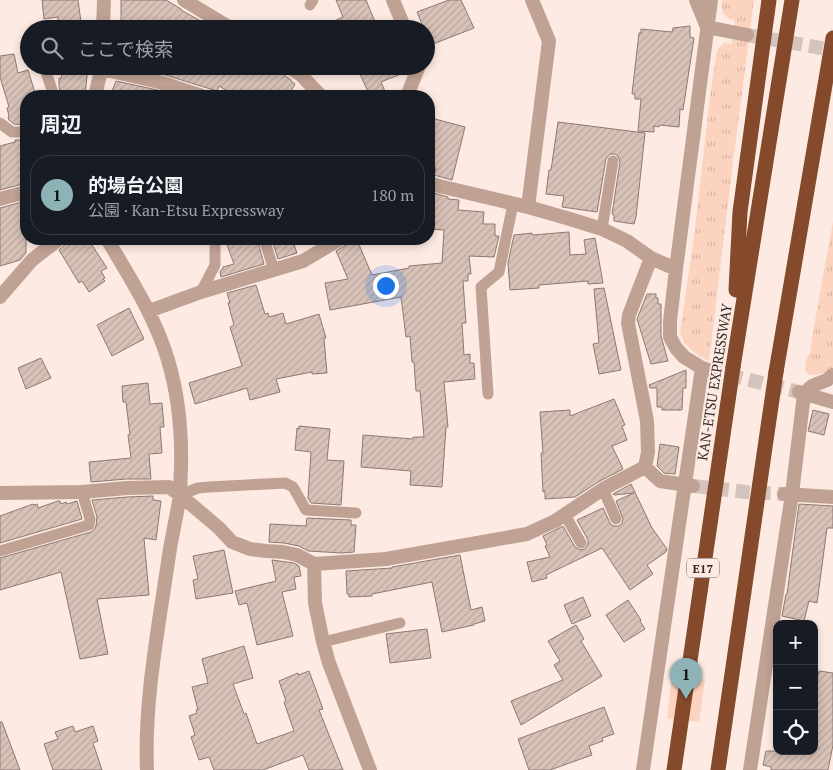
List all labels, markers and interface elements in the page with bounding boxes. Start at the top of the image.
search box [20,20,435,75]
icon: search [38,34,66,62]
text: ここで検索 [78,36,173,61]
text: 周辺 [40,110,82,138]
text: 的場台公園 [88,172,183,197]
text: 1 [52,184,62,206]
text: 180 m [371,184,414,206]
text: 公園 · Kan-Etsu Expressway [88,199,284,221]
your location [373,273,399,299]
street label: KAN-ETSU EXPRESSWAY [692,301,736,462]
road number: E17 [687,558,719,578]
map controls [773,620,818,755]
button: + [773,620,818,665]
pin: 1 [670,658,702,699]
button: − [773,665,818,710]
button: locate [773,710,818,755]

